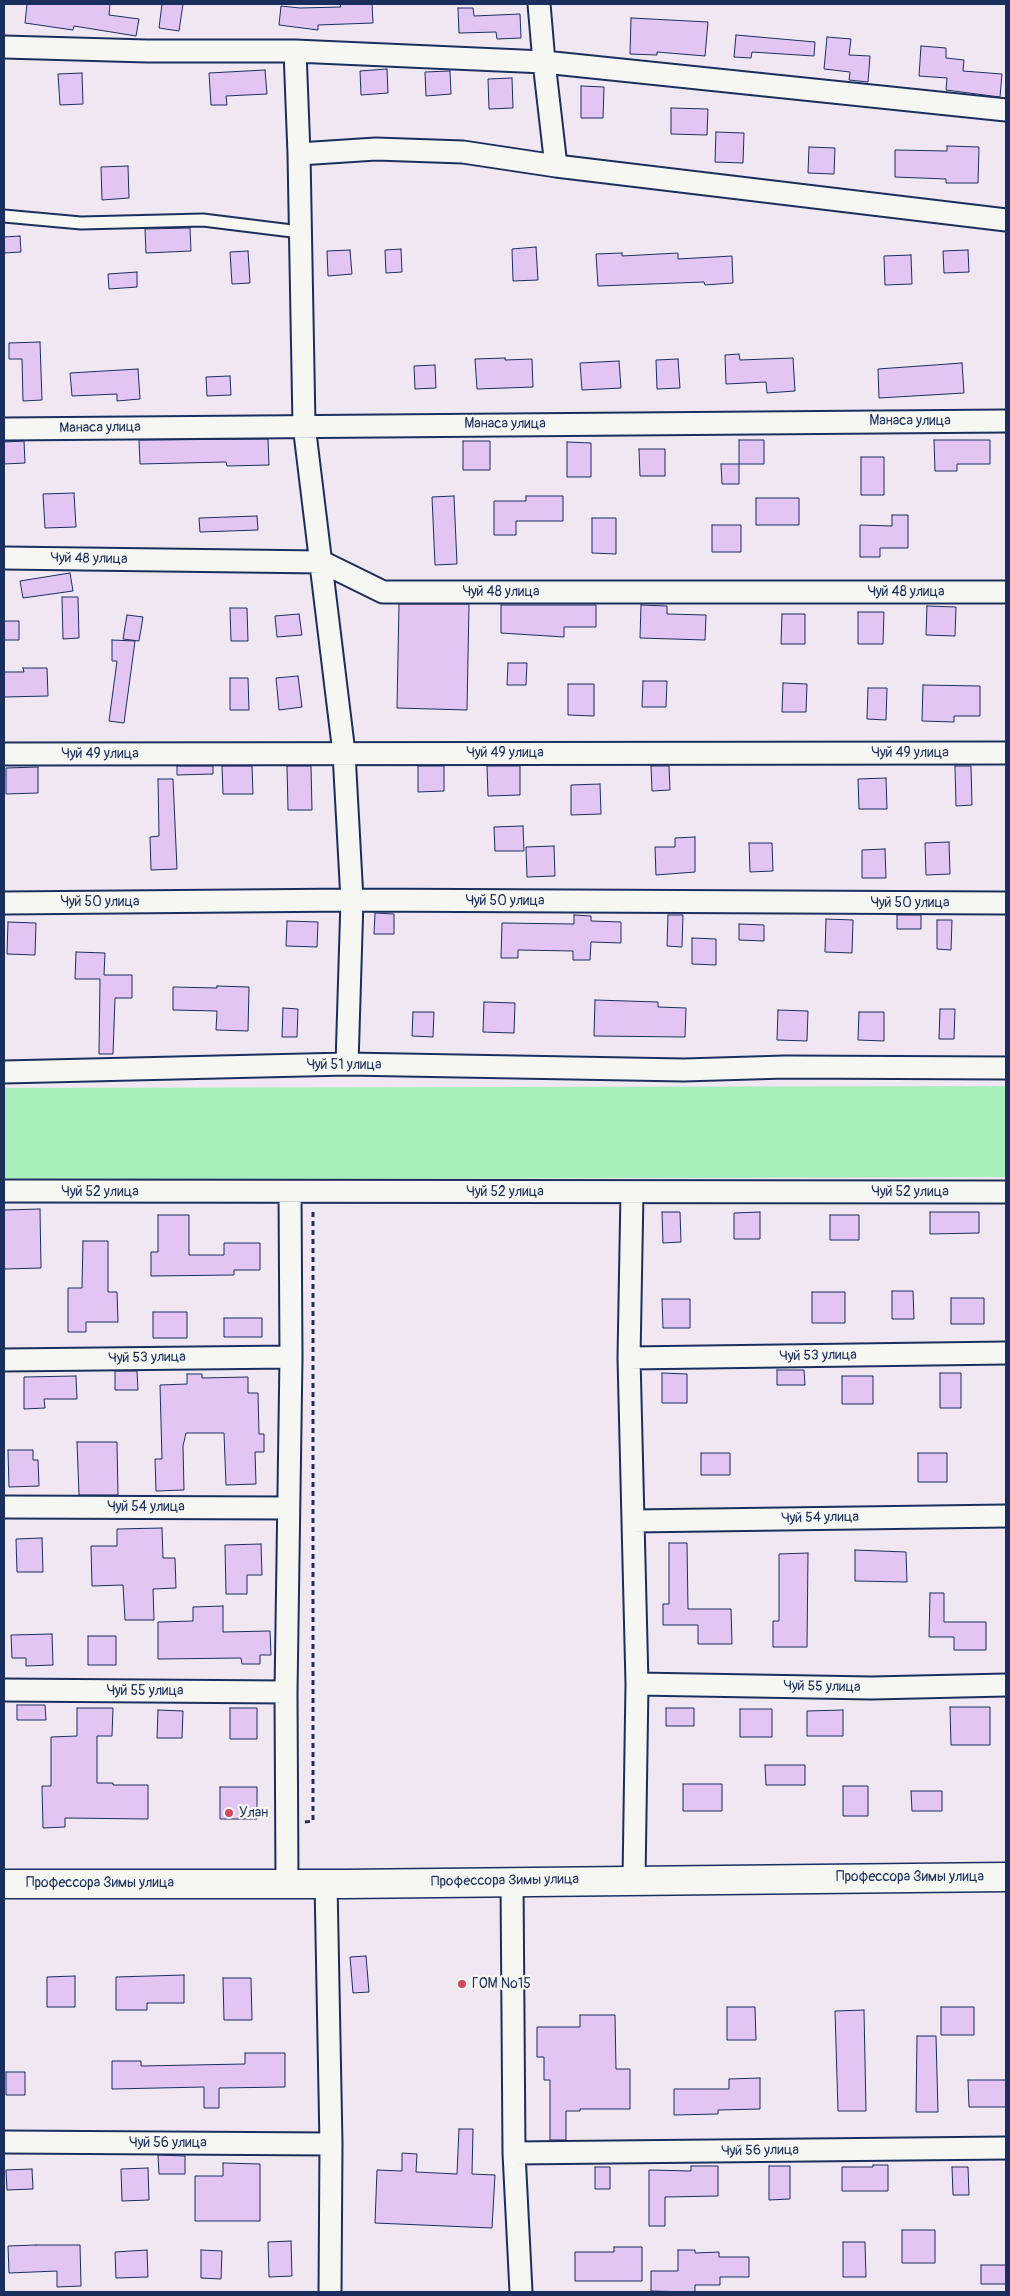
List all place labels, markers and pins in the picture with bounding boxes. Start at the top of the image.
place label: Улан [239,1805,268,1821]
marker: Улан [223,1807,235,1819]
place label: ГОМ №15 [472,1976,531,1992]
marker: ГОМ №15 [456,1978,468,1990]

